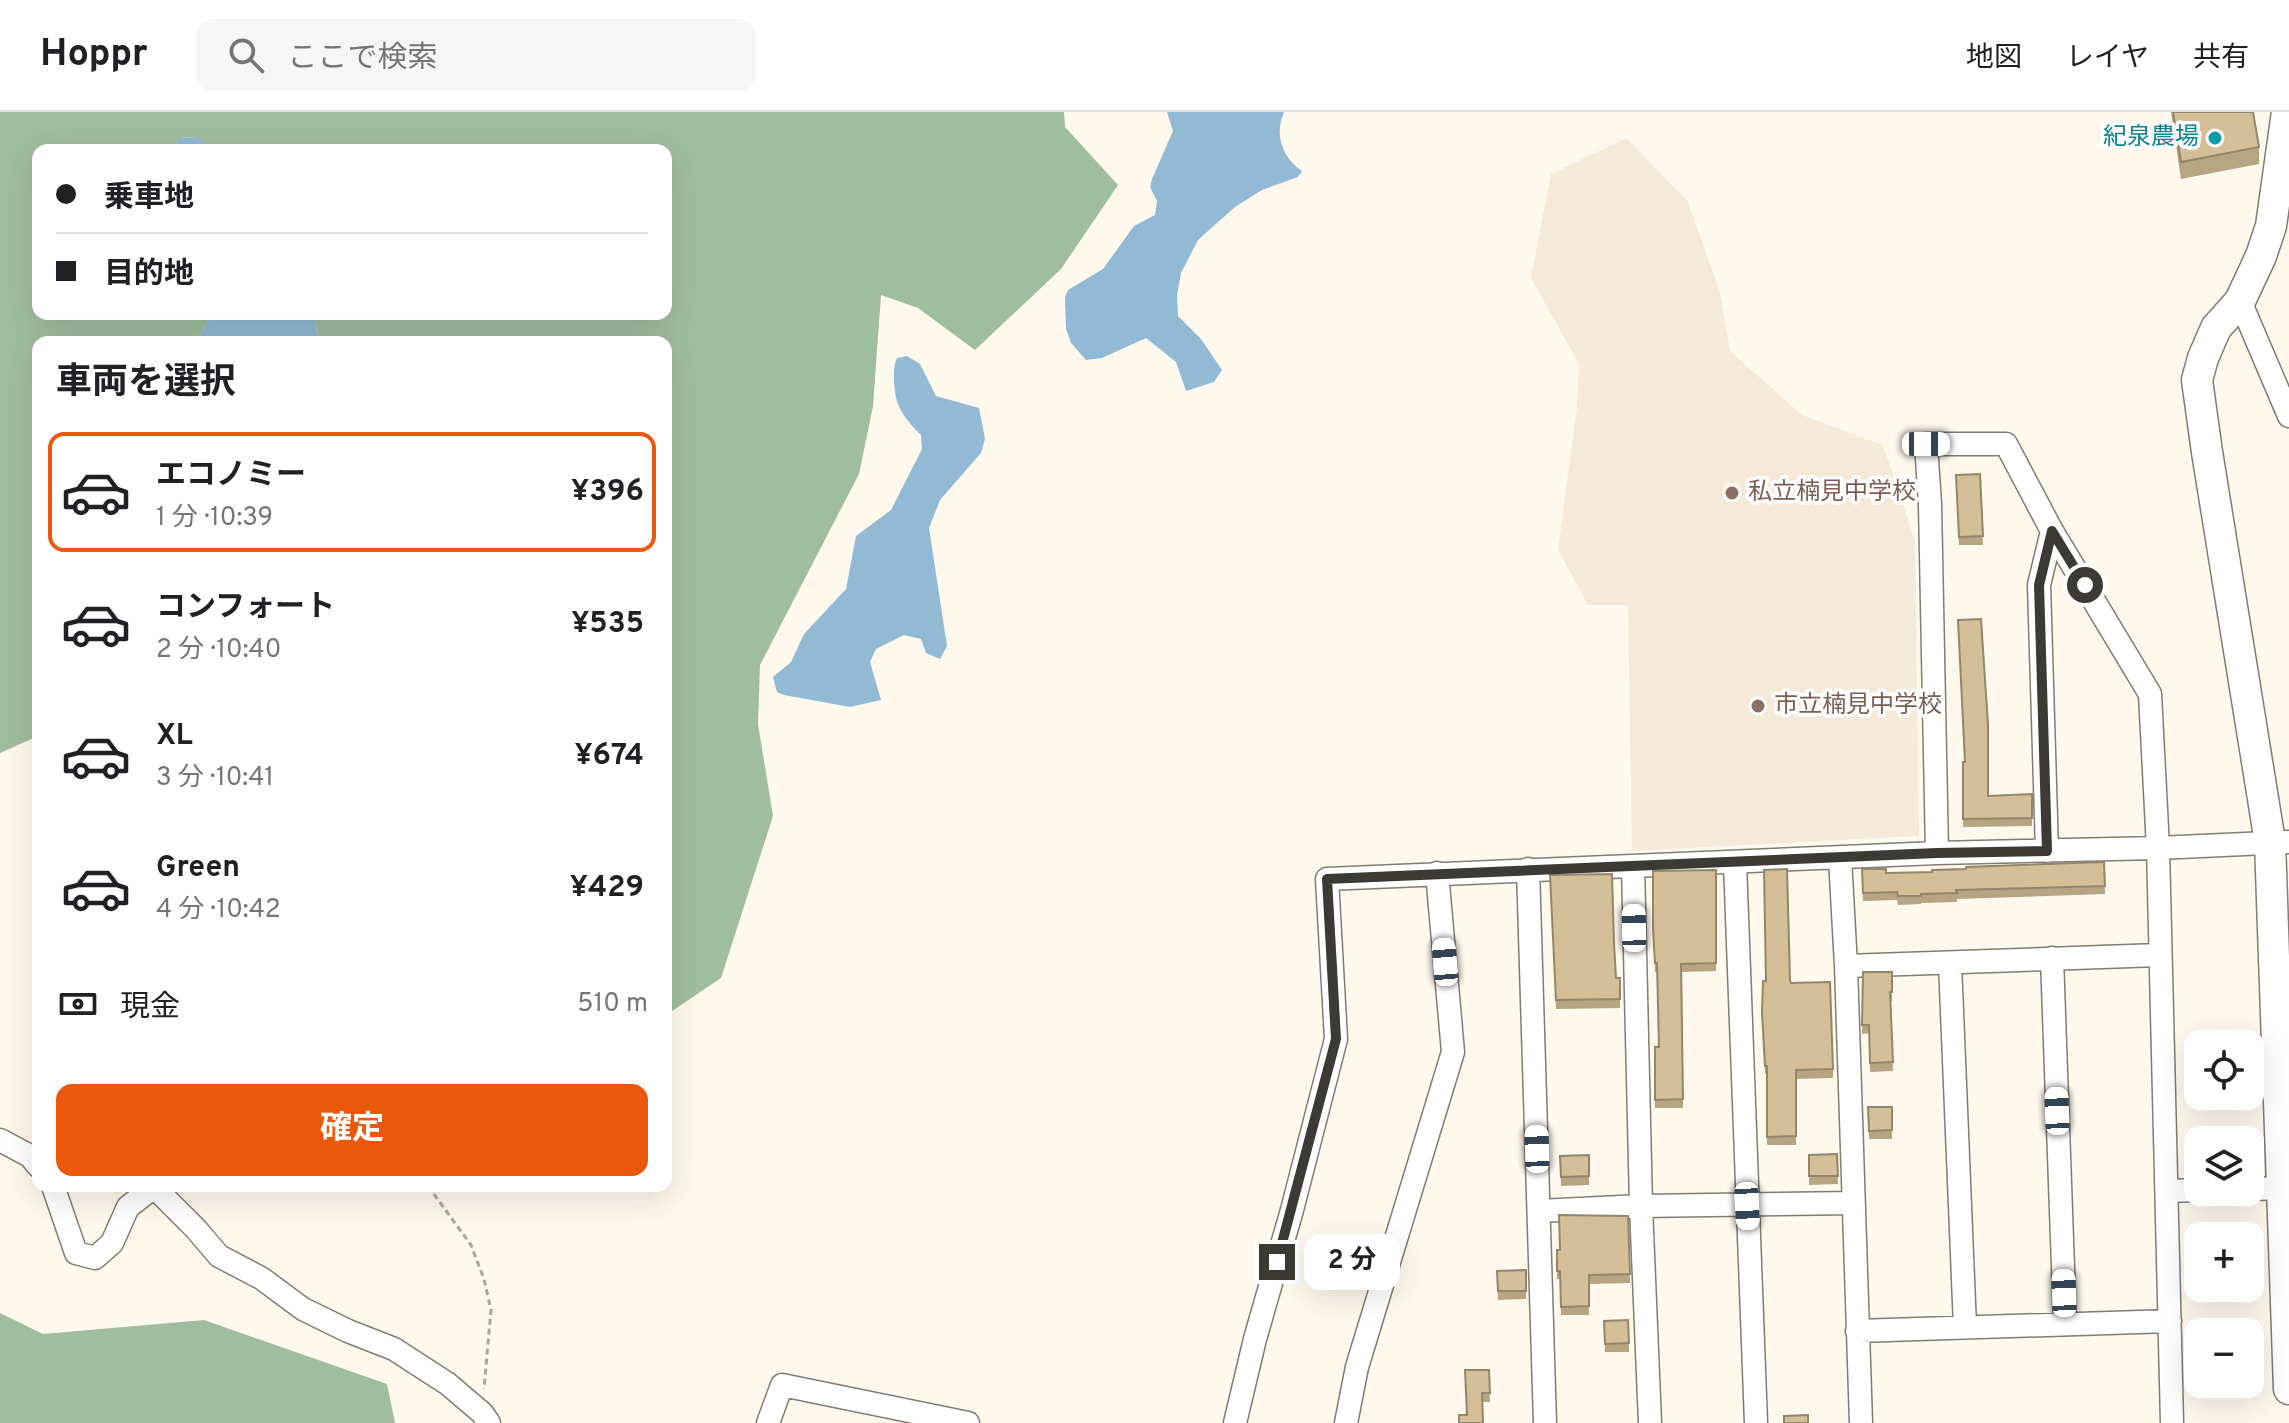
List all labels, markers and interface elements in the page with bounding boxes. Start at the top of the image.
search box [196,19,756,91]
text: Hoppr [40,31,148,80]
icon: search [224,33,268,77]
text: ここで検索 [288,41,438,78]
text: 地図 [1966,41,2022,77]
text: レイヤ [2066,41,2149,77]
text: 共有 [2193,41,2249,77]
place label: 紀泉農場 [2103,123,2199,153]
marker: 紀泉農場 [2206,129,2224,147]
text: 乗車地 [104,180,194,217]
text: 目的地 [104,257,194,294]
text: 車両を選択 [56,361,236,407]
car [1902,432,1950,456]
icon: car [60,456,132,528]
text: エコノミー [156,458,306,495]
text: ¥396 [571,474,644,511]
place label: 私立楠見中学校 [1748,478,1916,508]
marker: 私立楠見中学校 [1723,484,1741,502]
text: 1 分 · 10:39 [156,502,273,535]
route start [2067,567,2103,603]
icon: car [60,588,132,660]
text: コンフォート [156,590,335,627]
text: ¥535 [571,606,644,643]
text: 2 分 · 10:40 [156,634,281,667]
place label: 市立楠見中学校 [1774,691,1942,721]
marker: 市立楠見中学校 [1749,697,1767,715]
text: XL [156,718,193,755]
icon: car [60,720,132,792]
text: ¥674 [574,738,644,775]
text: 3 分 · 10:41 [156,762,274,795]
text: Green [156,850,240,887]
icon: car [60,852,132,924]
text: ¥429 [570,870,644,907]
text: 4 分 · 10:42 [156,894,281,927]
car [1622,904,1646,952]
car [1431,937,1459,987]
icon: cash [56,982,100,1026]
text: 510 m [577,988,648,1021]
text: 現金 [120,990,180,1027]
map controls [2184,1030,2264,1398]
button: locate [2184,1030,2264,1110]
button: 確定 [56,1084,648,1176]
car [2044,1087,2070,1135]
car [1524,1125,1550,1173]
button: layers [2184,1126,2264,1206]
car [1734,1181,1760,1231]
button: + [2184,1222,2264,1302]
callout: 2 分 [1305,1234,1401,1290]
route end [1259,1244,1295,1280]
text: 2 分 [1328,1245,1376,1278]
car [2051,1269,2077,1317]
button: − [2184,1318,2264,1398]

